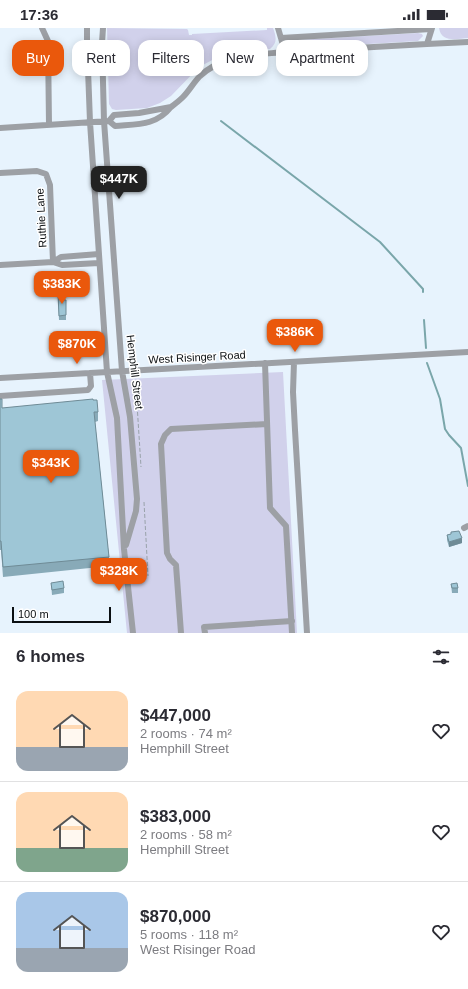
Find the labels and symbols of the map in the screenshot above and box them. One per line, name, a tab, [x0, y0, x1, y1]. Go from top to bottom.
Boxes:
pin: $447K	[91, 166, 147, 200]
street label: Ruthie Lane	[33, 188, 49, 248]
pin: $383K	[34, 271, 90, 305]
pin: $386K	[267, 319, 323, 353]
pin: $870K	[49, 331, 105, 365]
street label: Hemphill Street	[124, 334, 146, 410]
street label: West Risinger Road	[148, 348, 246, 366]
pin: $343K	[23, 450, 79, 484]
pin: $328K	[91, 558, 147, 592]
scale bar	[12, 605, 111, 624]

